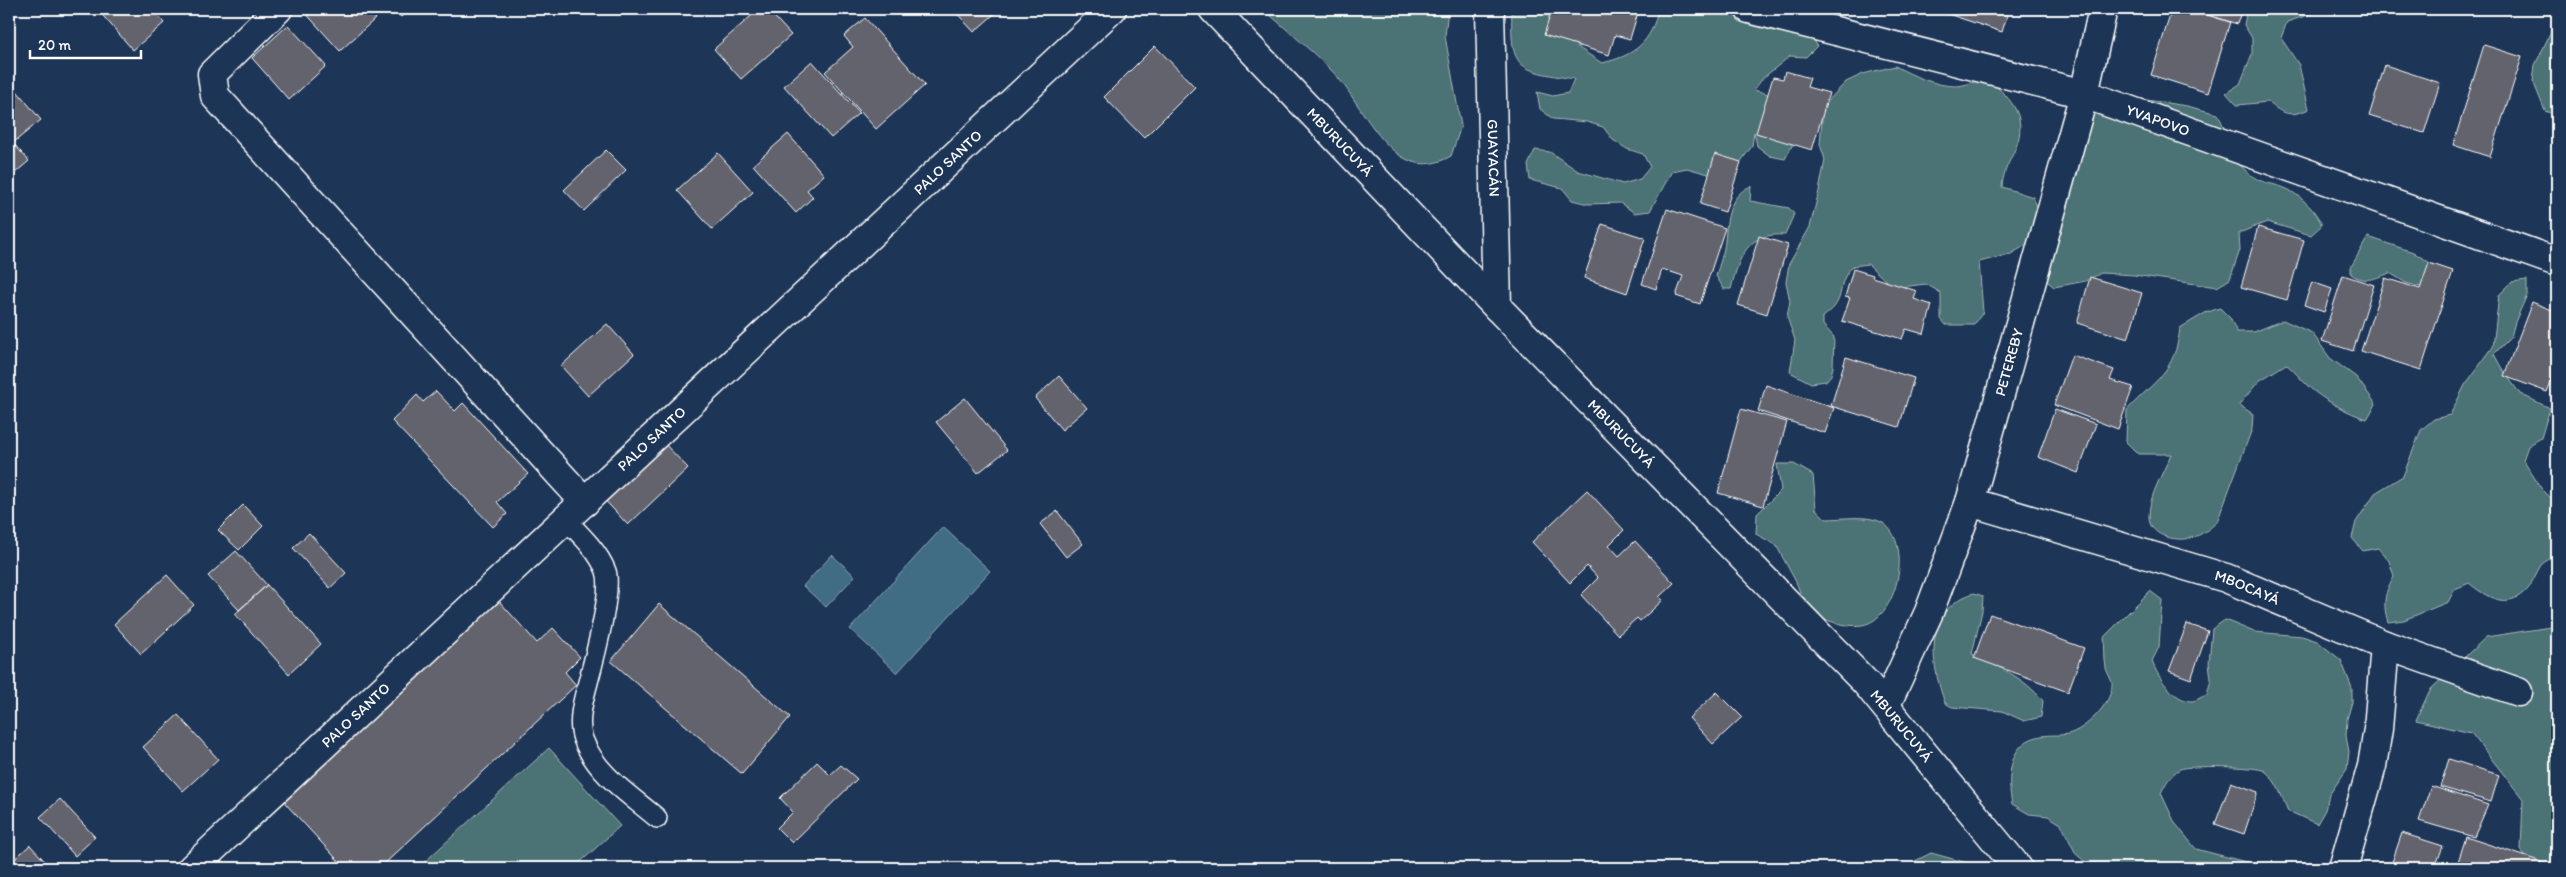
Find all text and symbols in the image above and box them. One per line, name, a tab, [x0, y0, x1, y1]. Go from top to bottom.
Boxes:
scale bar	[30, 28, 141, 60]
text: 20 m	[38, 36, 72, 54]
street label: YVAPOVO	[2124, 101, 2192, 140]
street label: MBURUCUYÁ	[1303, 104, 1377, 181]
street label: GUAYACÁN	[1484, 119, 1503, 197]
street label: PALO SANTO	[910, 126, 986, 199]
street label: PETEREBY	[1991, 326, 2027, 398]
street label: MBURUCUYÁ	[1584, 396, 1659, 472]
street label: PALO SANTO	[614, 402, 690, 475]
street label: MBOCAYÁ	[2213, 566, 2283, 609]
street label: PALO SANTO	[318, 679, 394, 751]
street label: MBURUCUYÁ	[1866, 686, 1936, 766]

